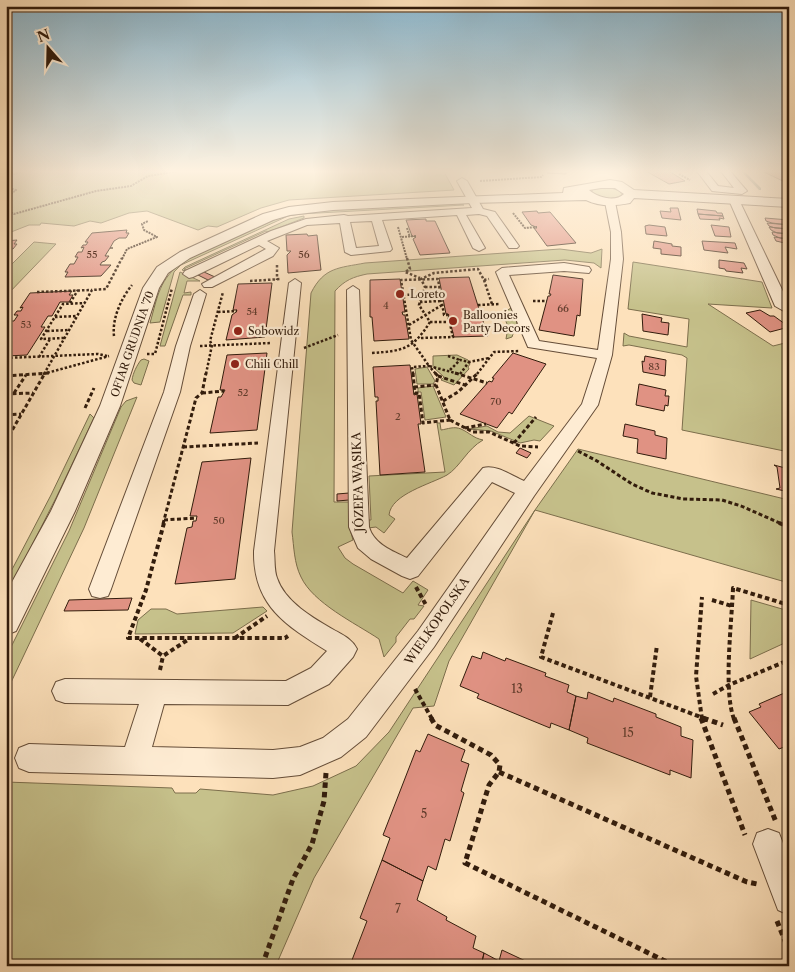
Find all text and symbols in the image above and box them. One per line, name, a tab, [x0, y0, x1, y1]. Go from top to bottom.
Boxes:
north arrow	[22, 22, 72, 72]
text: N	[35, 25, 52, 46]
house number: 55	[87, 248, 97, 261]
house number: 56	[298, 248, 310, 261]
place label: Loreto	[410, 287, 445, 301]
marker: Loreto	[394, 288, 406, 300]
street label: OFIAR GRUDNIA '70	[107, 289, 157, 399]
house number: 4	[383, 299, 389, 312]
house number: 66	[557, 302, 569, 315]
house number: 54	[246, 305, 258, 318]
place label: Balloonies Party Decors	[463, 308, 530, 335]
marker: Balloonies Party Decors	[447, 315, 459, 327]
house number: 53	[21, 318, 31, 331]
place label: Sobowidz	[248, 324, 300, 338]
marker: Sobowidz	[232, 325, 244, 337]
place label: Chili Chill	[245, 357, 299, 371]
marker: Chili Chill	[229, 358, 241, 370]
house number: 83	[648, 360, 660, 373]
house number: 52	[237, 386, 249, 399]
house number: 70	[490, 395, 502, 408]
house number: 2	[395, 410, 401, 423]
street label: JÓZEFA WĄSIKA	[347, 431, 367, 534]
house number: 50	[213, 514, 225, 527]
street label: WIELKOPOLSKA	[400, 573, 473, 668]
house number: 13	[511, 681, 523, 696]
house number: 15	[622, 725, 634, 740]
house number: 5	[421, 806, 427, 821]
house number: 7	[395, 901, 401, 916]

